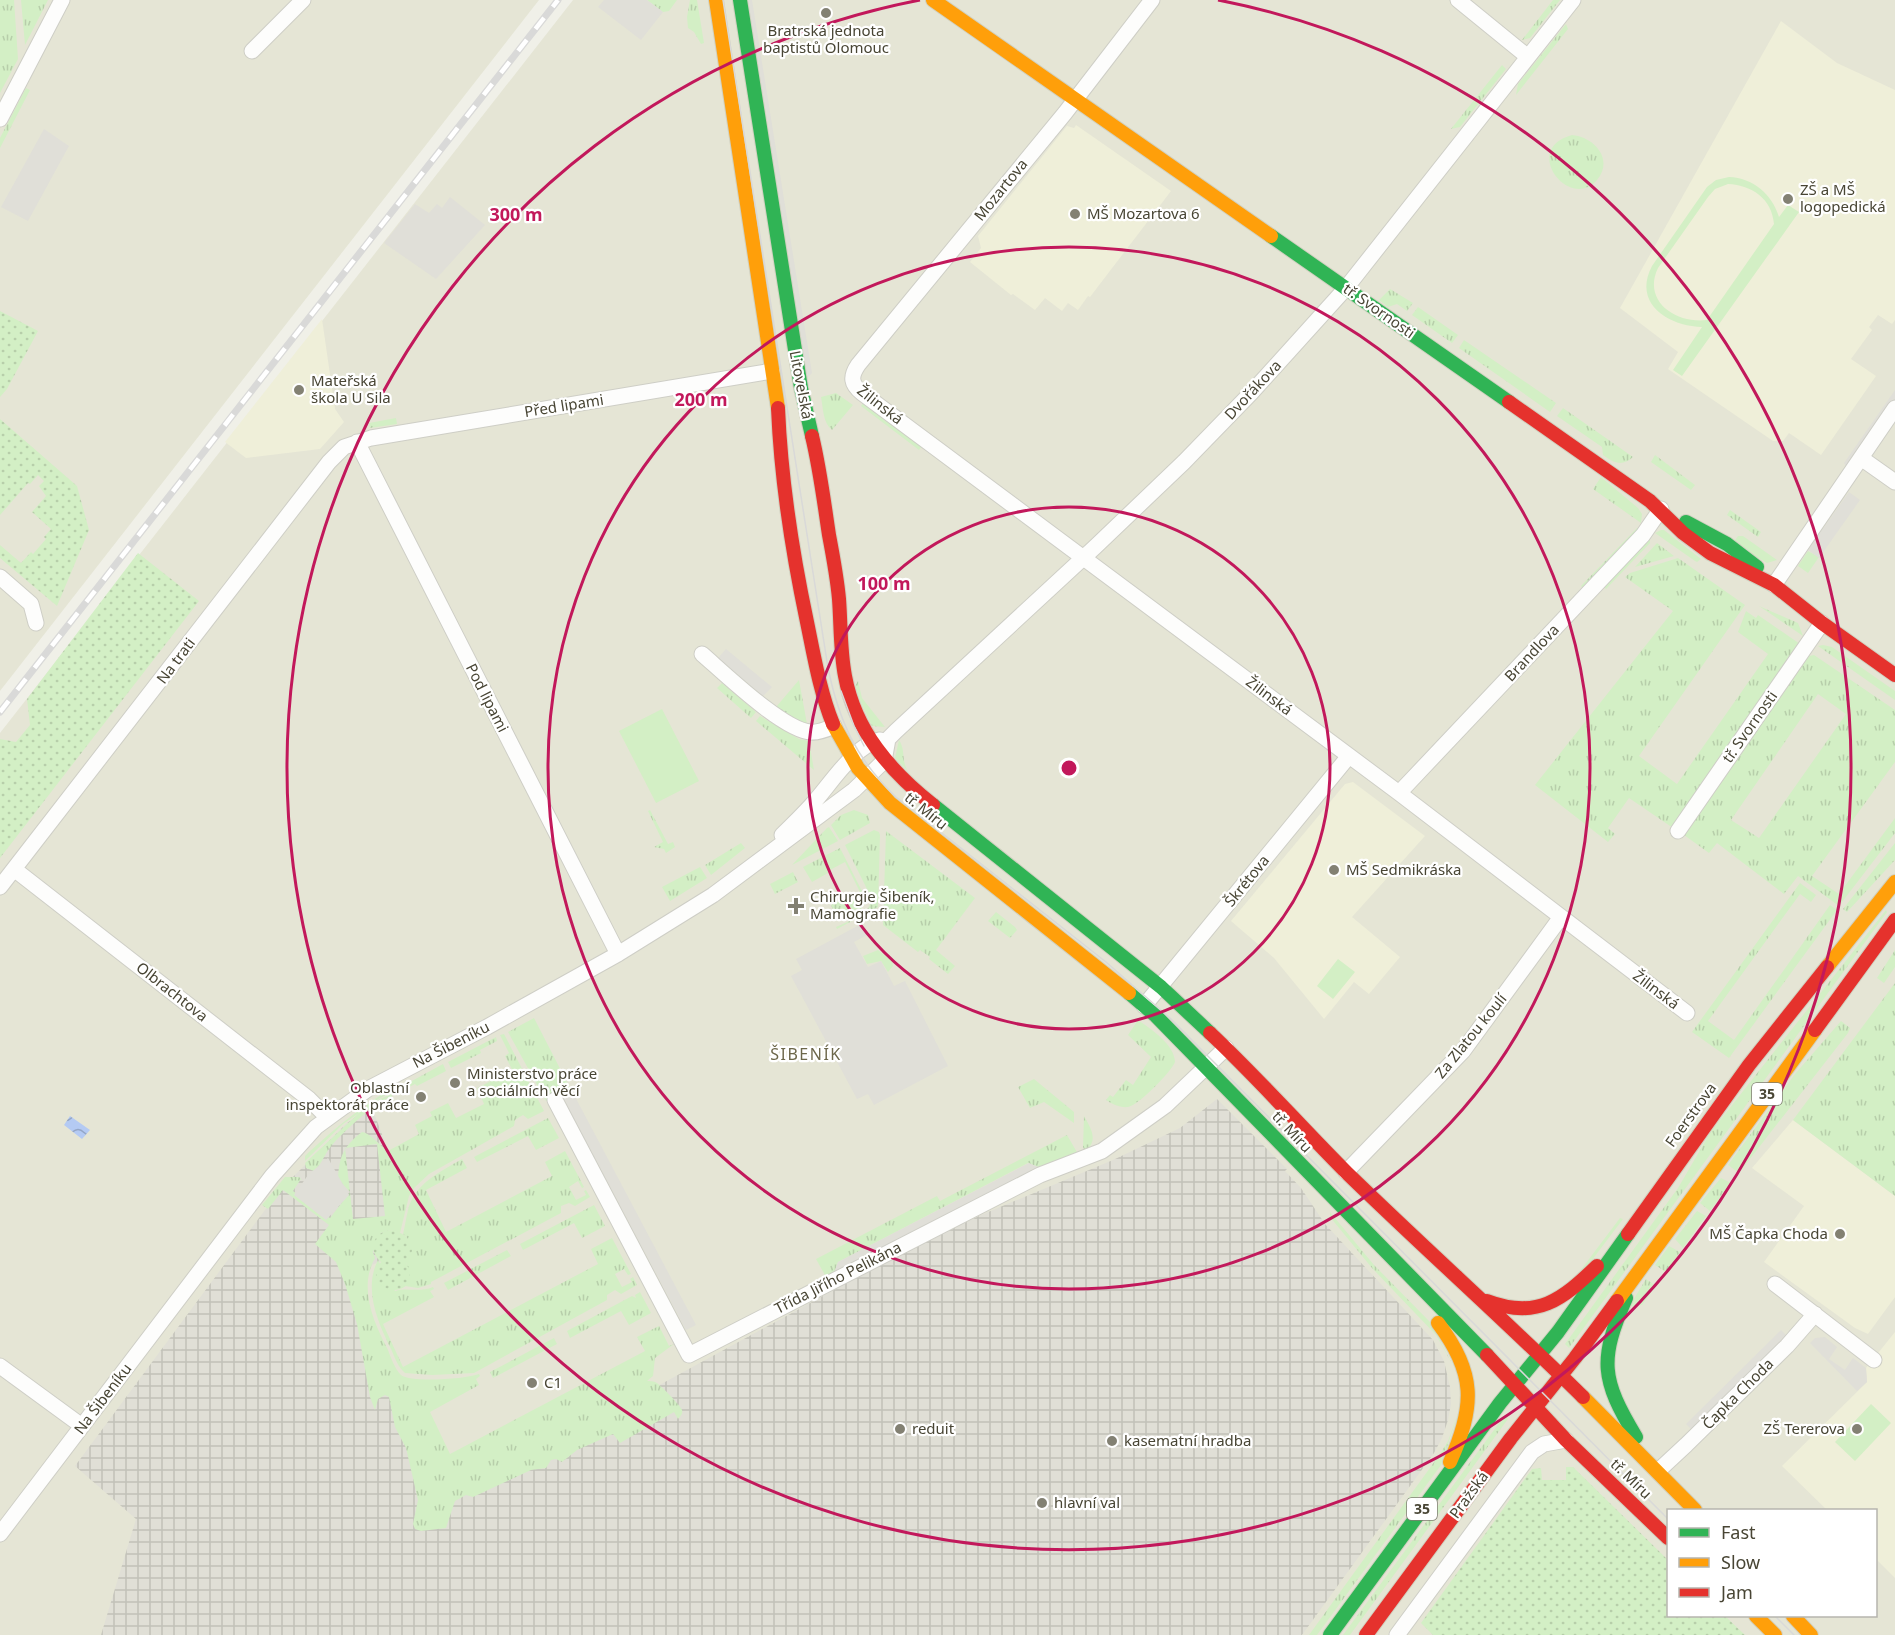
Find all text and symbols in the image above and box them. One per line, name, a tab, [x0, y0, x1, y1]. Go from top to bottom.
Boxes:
marker: Bratrská jednota baptistů Olomouc	[819, 6, 833, 20]
place label: Bratrská jednota baptistů Olomouc	[763, 20, 889, 57]
street label: Mozartova	[969, 154, 1031, 225]
place label: ZŠ a MŠ logopedická	[1800, 179, 1886, 216]
marker: ZŠ a MŠ logopedická	[1781, 192, 1795, 206]
text: 300 m	[489, 202, 543, 226]
place label: MŠ Mozartova 6	[1087, 203, 1200, 223]
marker: MŠ Mozartova 6	[1068, 207, 1082, 221]
street label: tř. Svornosti	[1340, 278, 1419, 342]
street label: Litovelská	[786, 349, 818, 421]
street label: Dvořákova	[1219, 355, 1285, 423]
place label: Mateřská škola U Sila	[311, 370, 391, 407]
street label: Žilinská	[854, 380, 908, 428]
marker: Mateřská škola U Sila	[292, 383, 306, 397]
text: 200 m	[674, 387, 728, 411]
street label: Před lipami	[523, 389, 605, 421]
text: 100 m	[857, 571, 911, 595]
street label: Brandlova	[1500, 619, 1563, 685]
street label: Na trati	[151, 633, 199, 687]
street label: Pod lipami	[462, 660, 514, 735]
street label: Žilinská	[1242, 671, 1297, 719]
street label: tř. Svornosti	[1717, 687, 1781, 766]
centre of rings	[1059, 758, 1079, 778]
street label: tř. Míru	[901, 787, 952, 834]
street label: Škrétova	[1219, 850, 1273, 910]
place label: MŠ Sedmikráska	[1346, 859, 1462, 879]
marker: MŠ Sedmikráska	[1327, 863, 1341, 877]
place label: Chirurgie Šibeník, Mamografie	[810, 886, 935, 923]
marker: Chirurgie Šibeník, Mamografie	[787, 897, 805, 915]
street label: Olbrachtova	[133, 957, 213, 1026]
street label: Žilinská	[1629, 965, 1684, 1013]
street label: Za Zlatou koulí	[1430, 988, 1511, 1082]
street label: Na Šibeníku	[409, 1016, 492, 1072]
district label: ŠIBENÍK	[770, 1043, 842, 1065]
place label: Ministerstvo práce a sociálních věcí	[467, 1063, 597, 1100]
marker: Ministerstvo práce a sociálních věcí	[448, 1076, 462, 1090]
place label: Oblastní inspektorát práce	[286, 1077, 410, 1114]
street label: Foerstrova	[1660, 1078, 1720, 1151]
road number: 35	[1752, 1083, 1782, 1105]
marker: Oblastní inspektorát práce	[414, 1090, 428, 1104]
street label: tř. Míru	[1268, 1106, 1317, 1156]
place label: MŠ Čapka Choda	[1709, 1223, 1828, 1243]
marker: MŠ Čapka Choda	[1833, 1227, 1847, 1241]
street label: Třída Jiřího Pelikána	[771, 1237, 904, 1318]
street label: Čapka Choda	[1697, 1353, 1777, 1433]
street label: Na Šibeníku	[69, 1359, 135, 1438]
place label: C1	[544, 1372, 562, 1392]
marker: C1	[525, 1376, 539, 1390]
place label: reduit	[912, 1418, 955, 1438]
place label: ZŠ Tererova	[1763, 1418, 1845, 1438]
marker: reduit	[893, 1422, 907, 1436]
marker: ZŠ Tererova	[1850, 1422, 1864, 1436]
place label: kasematní hradba	[1124, 1430, 1251, 1450]
marker: kasematní hradba	[1105, 1434, 1119, 1448]
street label: tř. Míru	[1607, 1454, 1657, 1503]
street label: Pražská	[1444, 1467, 1492, 1522]
place label: hlavní val	[1054, 1492, 1120, 1512]
marker: hlavní val	[1035, 1496, 1049, 1510]
road number: 35	[1407, 1498, 1437, 1520]
legend	[1667, 1509, 1877, 1617]
text: Fast	[1721, 1520, 1756, 1544]
text: Slow	[1721, 1550, 1760, 1574]
text: Jam	[1719, 1580, 1753, 1604]

